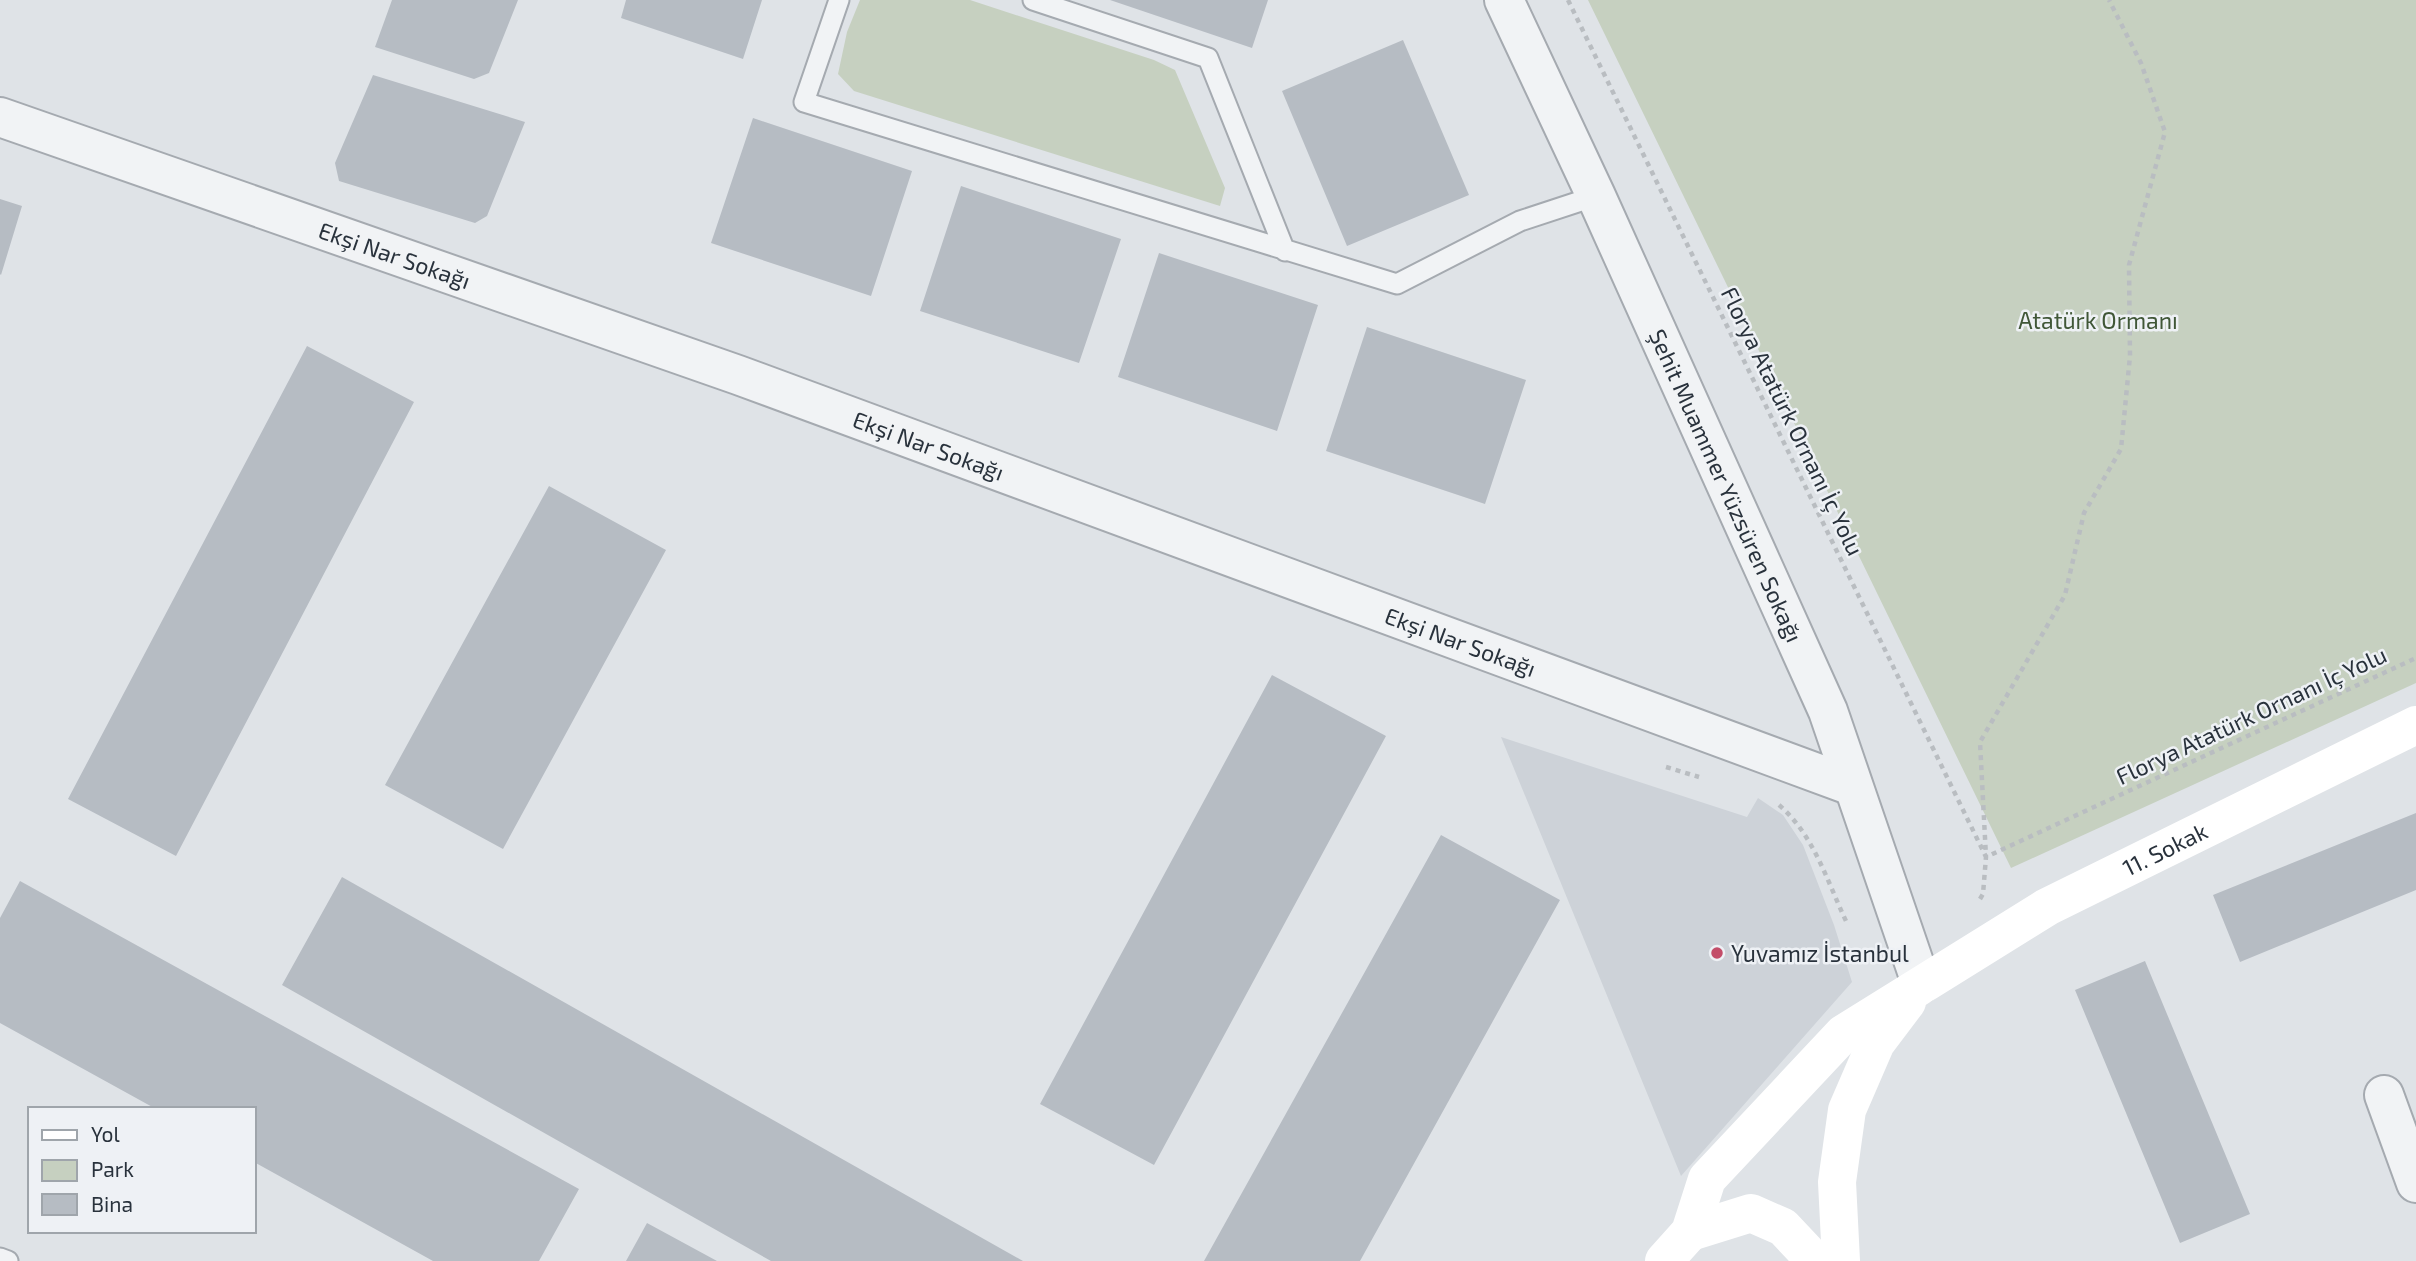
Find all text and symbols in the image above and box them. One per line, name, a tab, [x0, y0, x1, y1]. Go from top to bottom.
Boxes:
street label: Ekşi Nar Sokağı	[315, 216, 474, 294]
street label: Florya Atatürk Ornanı İç Yolu	[1715, 282, 1870, 560]
park label: Atatürk Ormanı	[2018, 306, 2178, 334]
street label: Şehit Muammer Yüzsüren Sokağı	[1643, 325, 1809, 646]
street label: Ekşi Nar Sokağı	[849, 405, 1008, 486]
street label: Ekşi Nar Sokağı	[1381, 601, 1540, 682]
street label: Florya Atatürk Ornanı İç Yolu	[2111, 640, 2391, 791]
street label: 11. Sokak	[2118, 816, 2212, 882]
place label: Yuvamız İstanbul	[1731, 939, 1909, 967]
marker: Yuvamız İstanbul	[1709, 945, 1725, 961]
legend	[28, 1107, 256, 1233]
text: Yol	[91, 1121, 120, 1146]
text: Park	[91, 1156, 134, 1181]
text: Bina	[91, 1191, 133, 1216]

